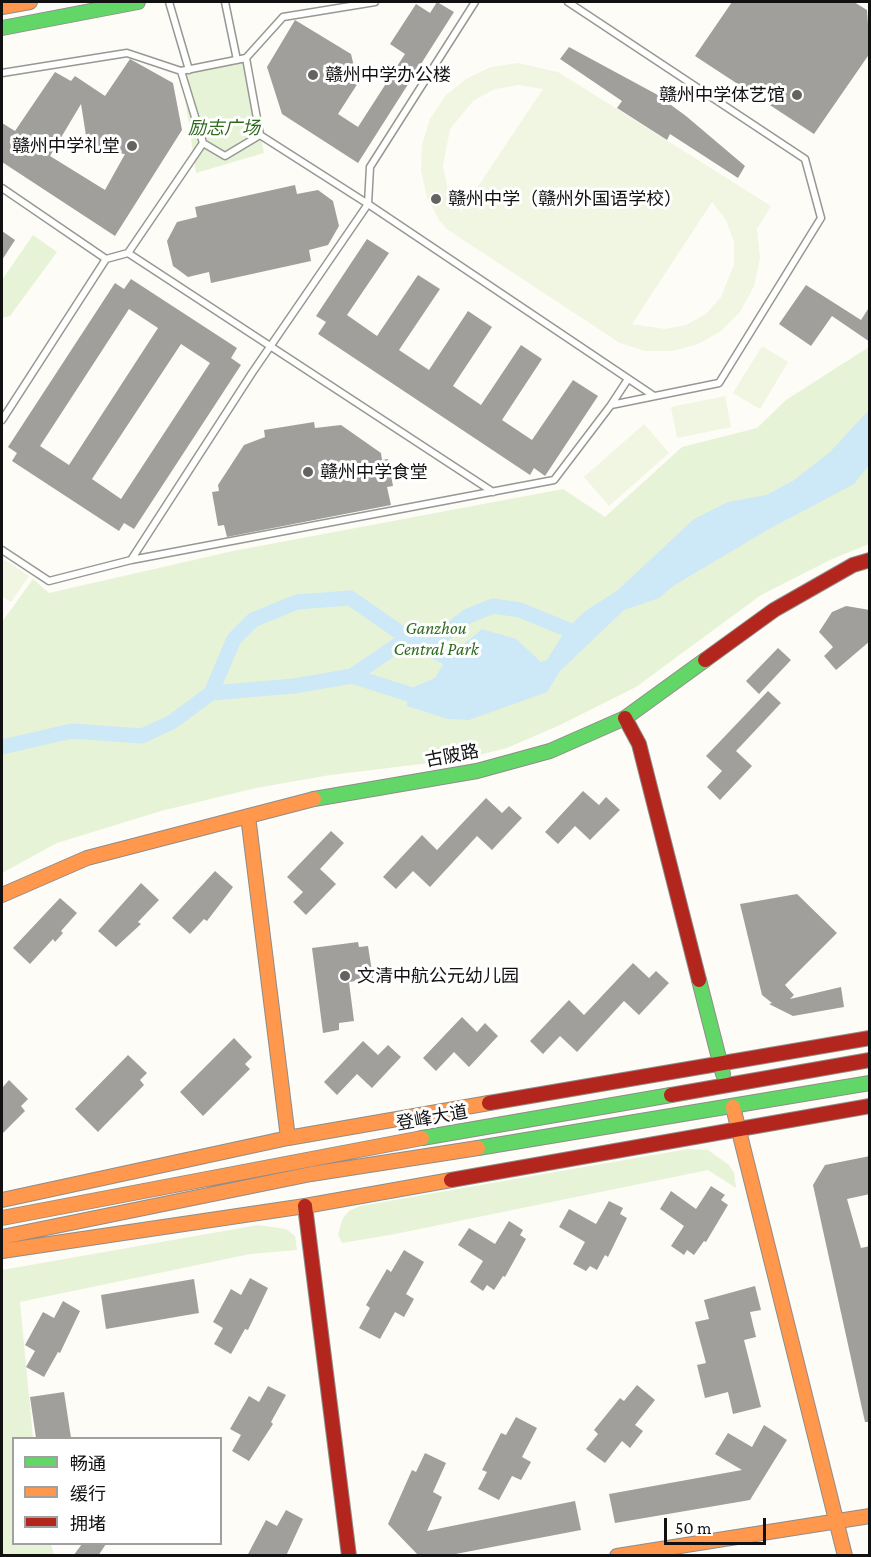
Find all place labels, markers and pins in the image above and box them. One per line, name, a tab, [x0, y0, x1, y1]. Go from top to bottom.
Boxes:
place label: 赣州中学办公楼	[325, 64, 451, 86]
marker: 赣州中学办公楼	[306, 68, 320, 82]
place label: 赣州中学体艺馆	[659, 84, 785, 106]
marker: 赣州中学体艺馆	[790, 88, 804, 102]
place label: 赣州中学礼堂	[12, 135, 120, 157]
marker: 赣州中学礼堂	[125, 139, 139, 153]
place label: 赣州中学（赣州外国语学校）	[448, 188, 682, 210]
marker: 赣州中学（赣州外国语学校）	[429, 192, 443, 206]
place label: 赣州中学食堂	[320, 461, 428, 483]
marker: 赣州中学食堂	[301, 465, 315, 479]
place label: 文清中航公元幼儿园	[357, 965, 519, 987]
marker: 文清中航公元幼儿园	[338, 969, 352, 983]

